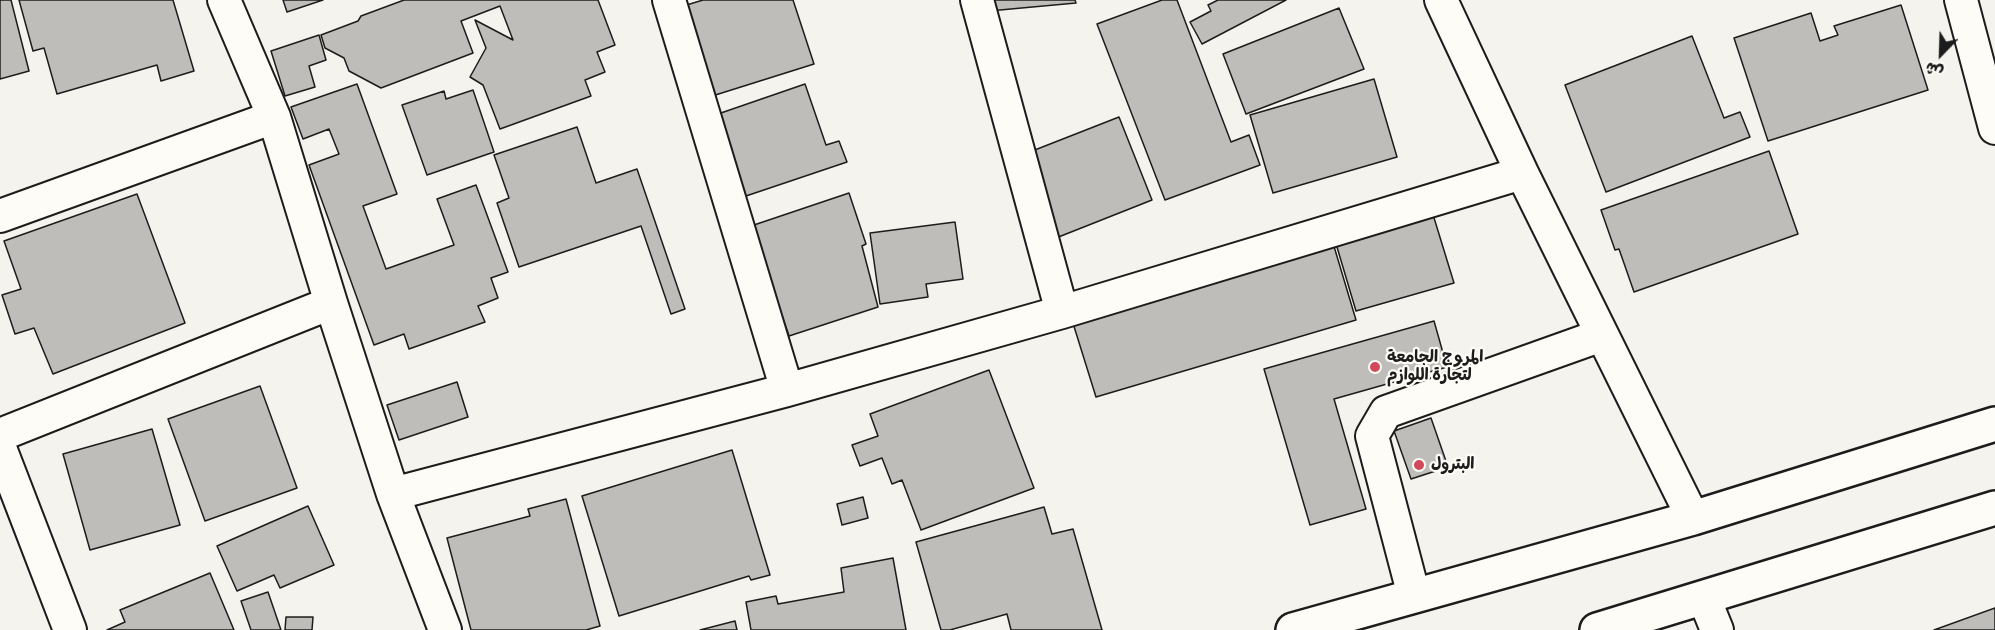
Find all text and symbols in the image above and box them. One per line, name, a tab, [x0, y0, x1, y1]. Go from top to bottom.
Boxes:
north arrow	[1911, 24, 1971, 84]
text: ش	[1922, 57, 1946, 84]
place label: المروج الجامعة لتجارة اللوازم	[1387, 348, 1483, 386]
marker: المروج الجامعة لتجارة اللوازم	[1368, 360, 1382, 374]
place label: البترول	[1431, 455, 1474, 475]
marker: البترول	[1412, 458, 1426, 472]

